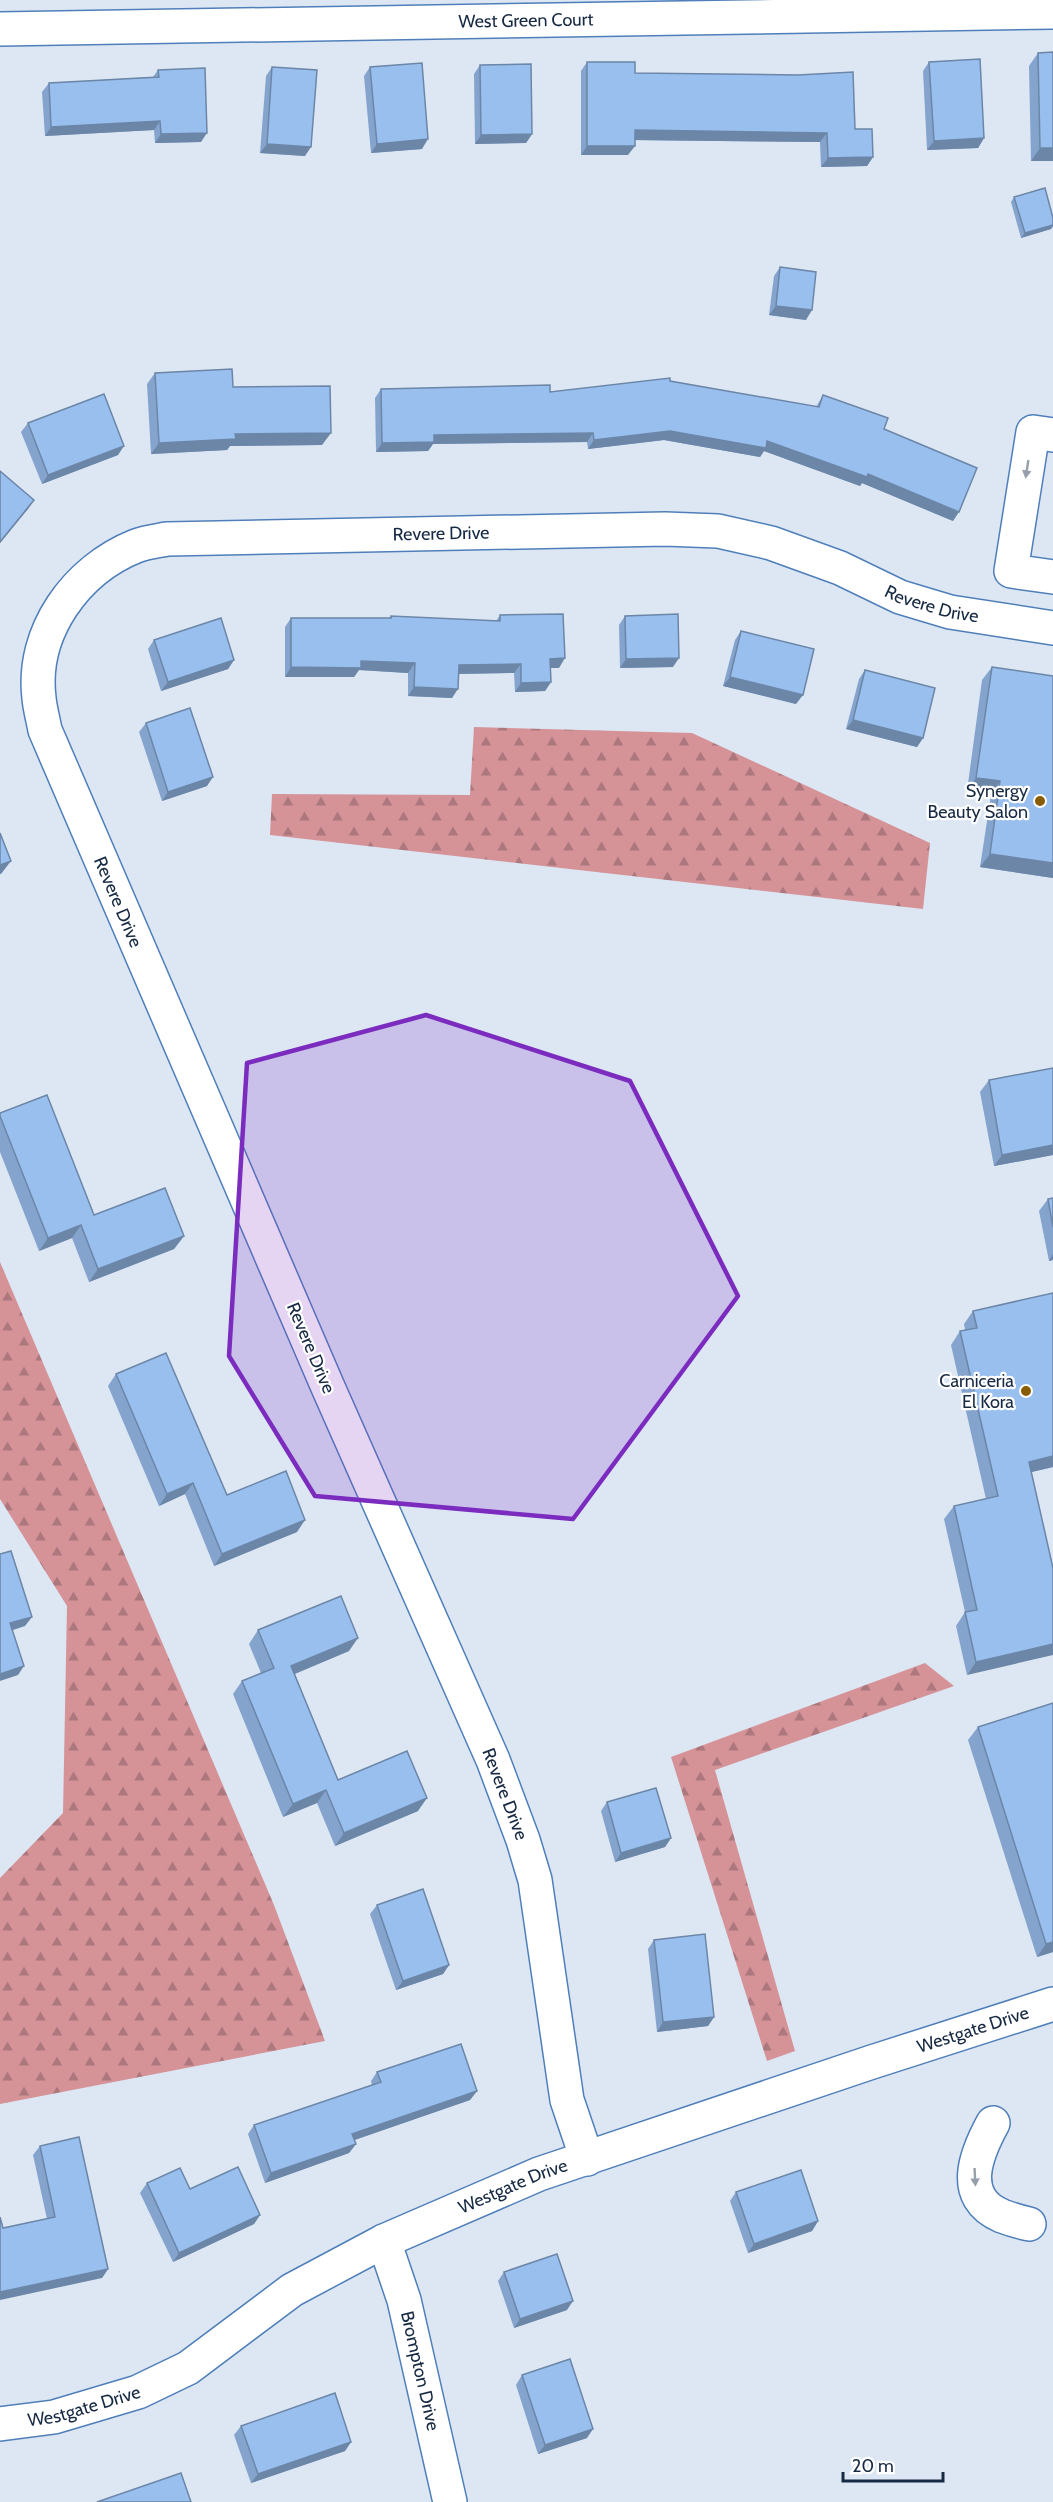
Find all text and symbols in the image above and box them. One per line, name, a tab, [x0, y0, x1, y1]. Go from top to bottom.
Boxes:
street label: West Green Court	[458, 8, 594, 33]
one-way arrow	[1022, 460, 1031, 479]
street label: Revere Drive	[393, 522, 490, 545]
street label: Revere Drive	[881, 580, 980, 627]
place label: Synergy Beauty Salon	[927, 780, 1028, 823]
marker: Synergy Beauty Salon	[1033, 794, 1047, 808]
street label: Revere Drive	[89, 853, 147, 951]
street label: Revere Drive	[282, 1299, 340, 1397]
place label: Carniceria El Kora	[939, 1370, 1014, 1413]
marker: Carniceria El Kora	[1019, 1384, 1033, 1398]
street label: Revere Drive	[477, 1745, 533, 1843]
street label: Westgate Drive	[914, 2001, 1032, 2058]
street label: Westgate Drive	[455, 2154, 570, 2219]
one-way arrow	[971, 2168, 980, 2187]
street label: Brompton Drive	[396, 2309, 444, 2433]
street label: Westgate Drive	[26, 2381, 143, 2431]
scale bar	[843, 2445, 944, 2483]
text: 20 m	[852, 2455, 894, 2477]

